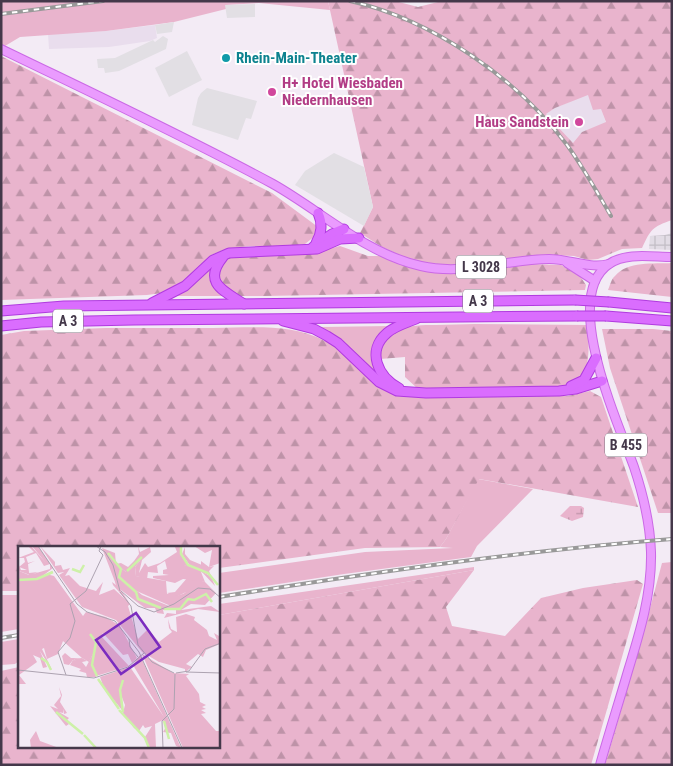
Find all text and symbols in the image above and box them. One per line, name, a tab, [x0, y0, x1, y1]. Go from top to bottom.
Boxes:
place label: Rhein-Main-Theater	[236, 49, 357, 67]
marker: Rhein-Main-Theater	[220, 52, 232, 64]
place label: H+ Hotel Wiesbaden Niedernhausen	[282, 74, 403, 109]
marker: H+ Hotel Wiesbaden Niedernhausen	[266, 86, 278, 98]
place label: Haus Sandstein	[475, 113, 569, 131]
marker: Haus Sandstein	[573, 116, 585, 128]
road number: L 3028	[456, 256, 506, 278]
road number: A 3	[463, 290, 493, 312]
road number: A 3	[53, 310, 83, 332]
road number: B 455	[605, 434, 647, 456]
inset map	[18, 546, 220, 748]

